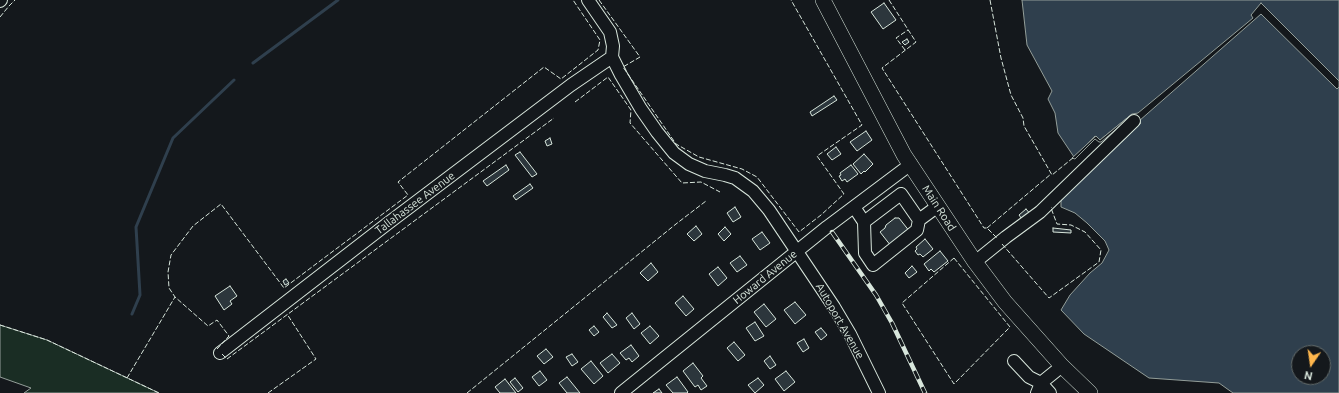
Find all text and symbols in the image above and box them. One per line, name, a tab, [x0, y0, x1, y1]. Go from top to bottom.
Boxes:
street label: Tallahassee Avenue	[373, 169, 457, 237]
street label: Main Road	[919, 183, 959, 233]
street label: Howard Avenue	[730, 247, 800, 307]
street label: Autoport Avenue	[813, 281, 867, 361]
north arrow	[1291, 345, 1331, 385]
text: N	[1303, 369, 1314, 382]

